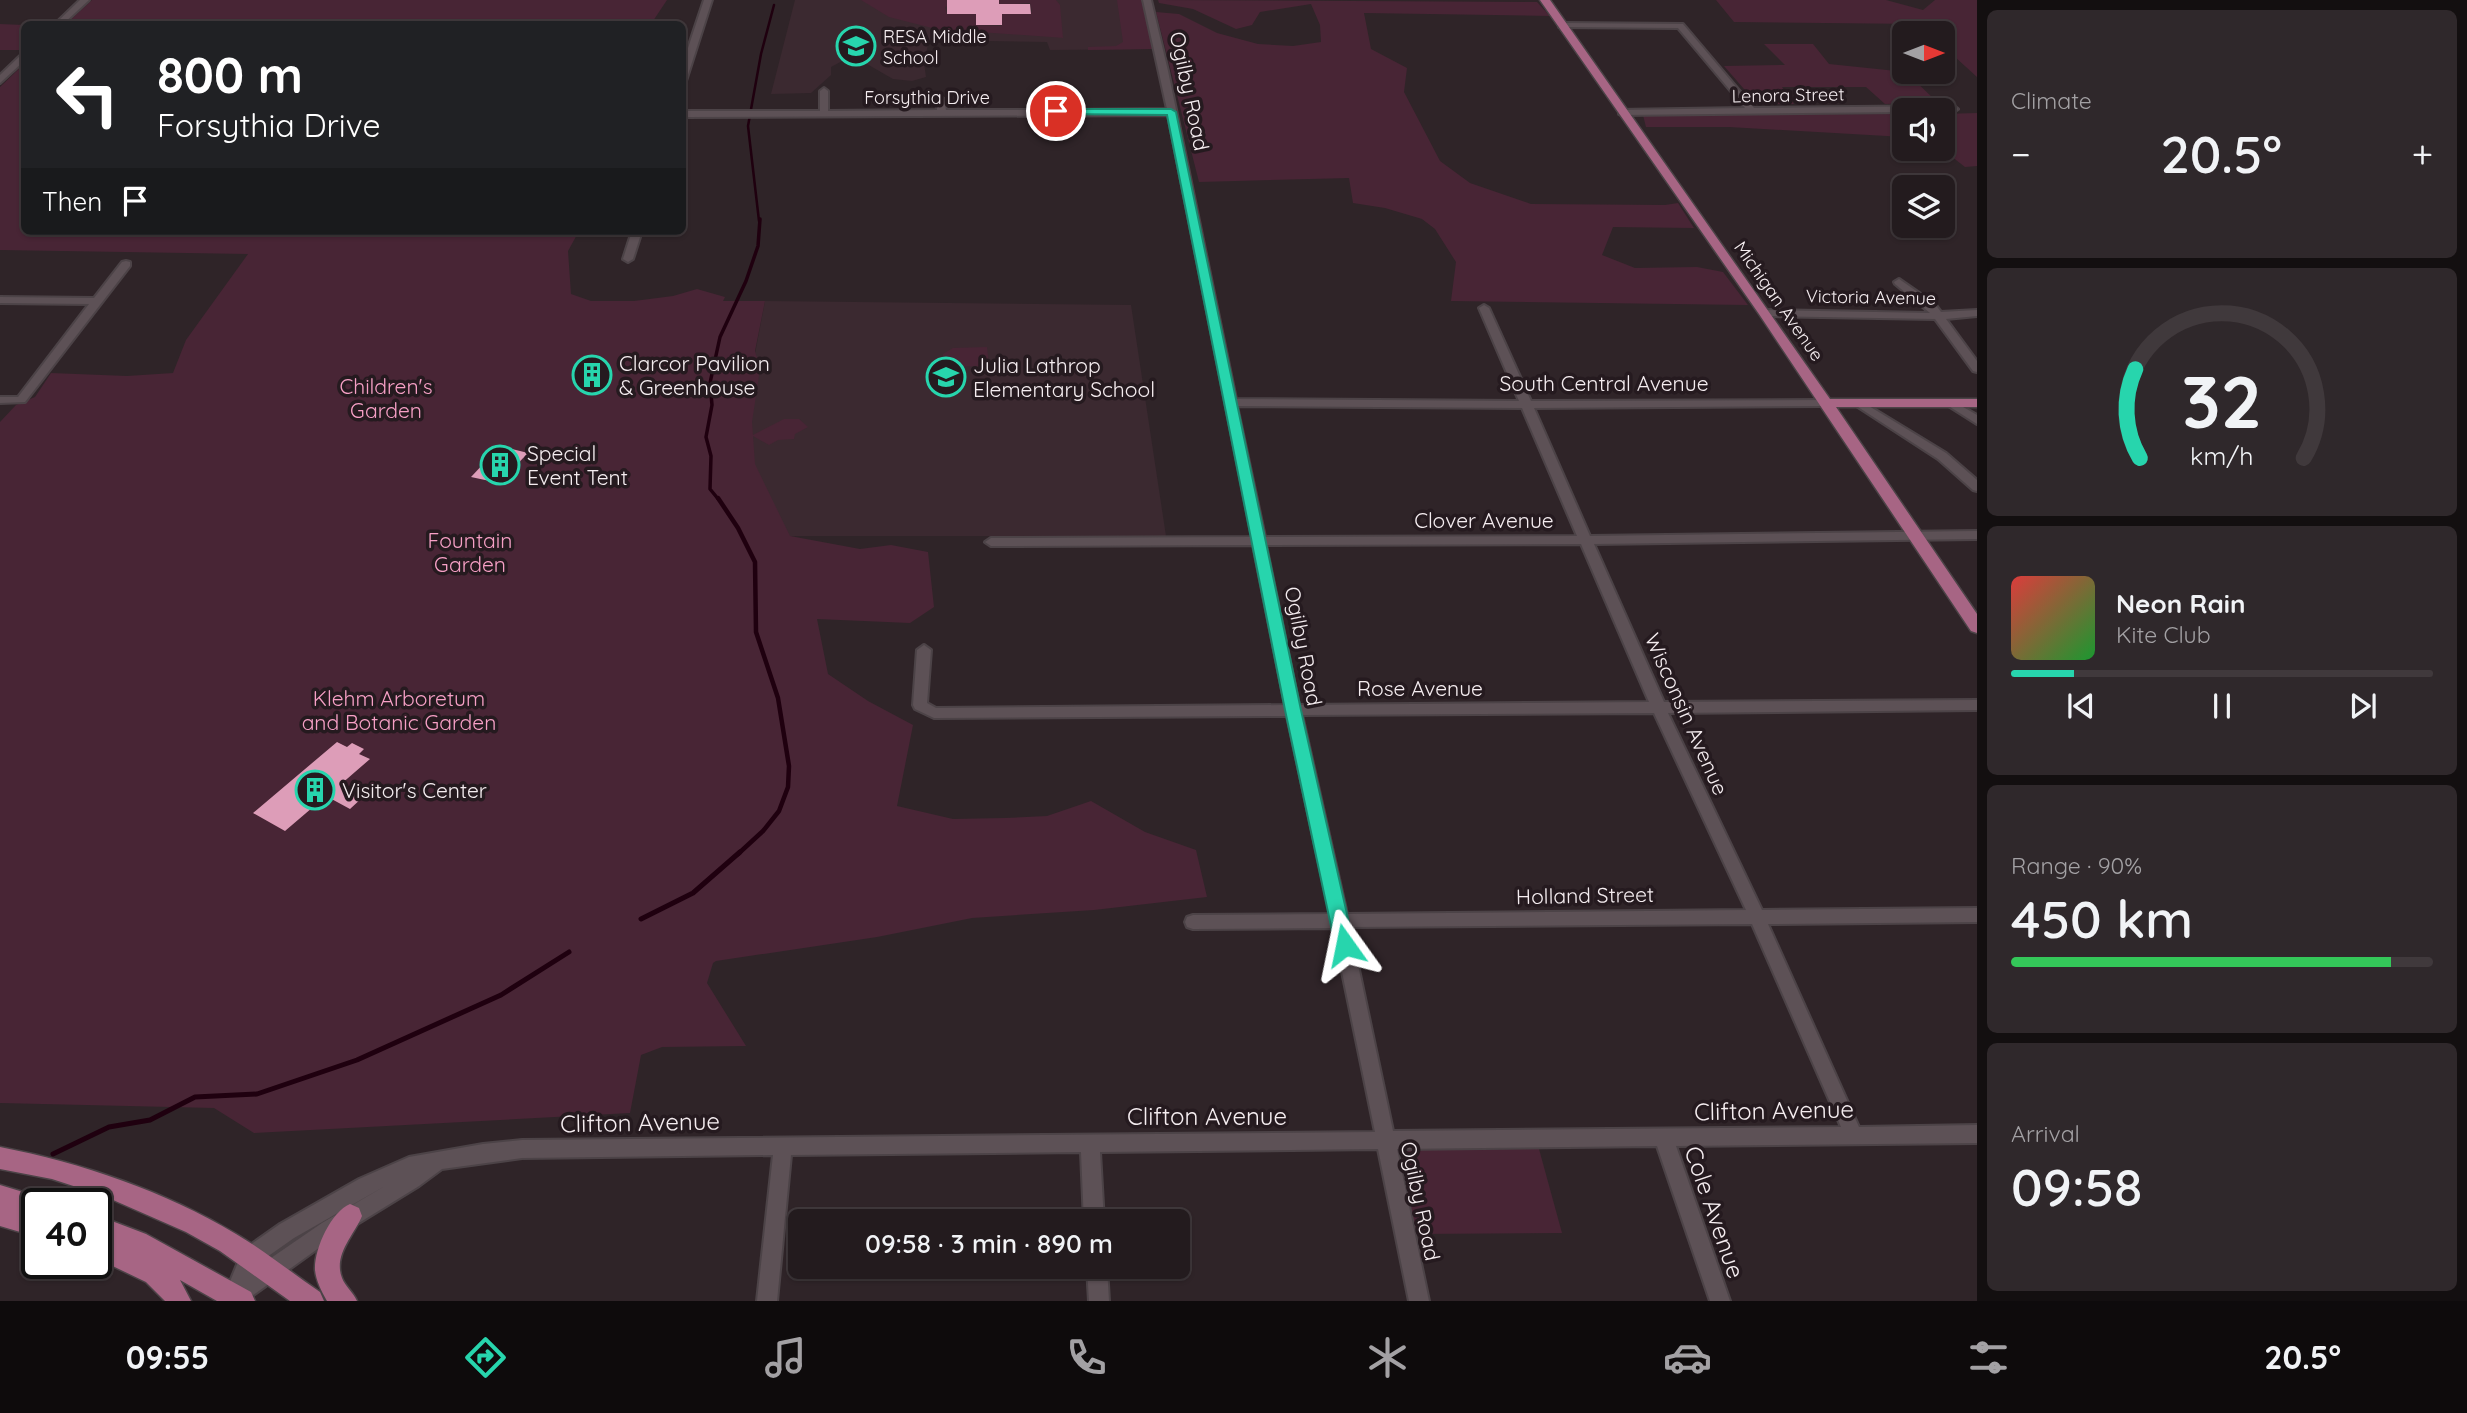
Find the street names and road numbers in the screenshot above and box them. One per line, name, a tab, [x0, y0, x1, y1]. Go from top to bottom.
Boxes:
street label: Ogilby Road	[1165, 29, 1215, 153]
street label: Lenora Street	[1731, 83, 1845, 107]
street label: Forsythia Drive	[864, 86, 990, 109]
street label: Michigan Avenue	[1729, 237, 1829, 365]
street label: Victoria Avenue	[1806, 284, 1936, 310]
street label: South Central Avenue	[1500, 370, 1709, 396]
street label: Clover Avenue	[1414, 507, 1554, 533]
street label: Ogilby Road	[1280, 584, 1328, 708]
street label: Wisconsin Avenue	[1640, 629, 1734, 799]
street label: Rose Avenue	[1357, 675, 1483, 701]
street label: Holland Street	[1516, 881, 1654, 909]
street label: Clifton Avenue	[1694, 1094, 1854, 1126]
street label: Clifton Avenue	[1127, 1101, 1287, 1131]
street label: Clifton Avenue	[560, 1106, 720, 1138]
street label: Ogilby Road	[1396, 1139, 1446, 1263]
street label: Cole Avenue	[1678, 1142, 1752, 1282]

